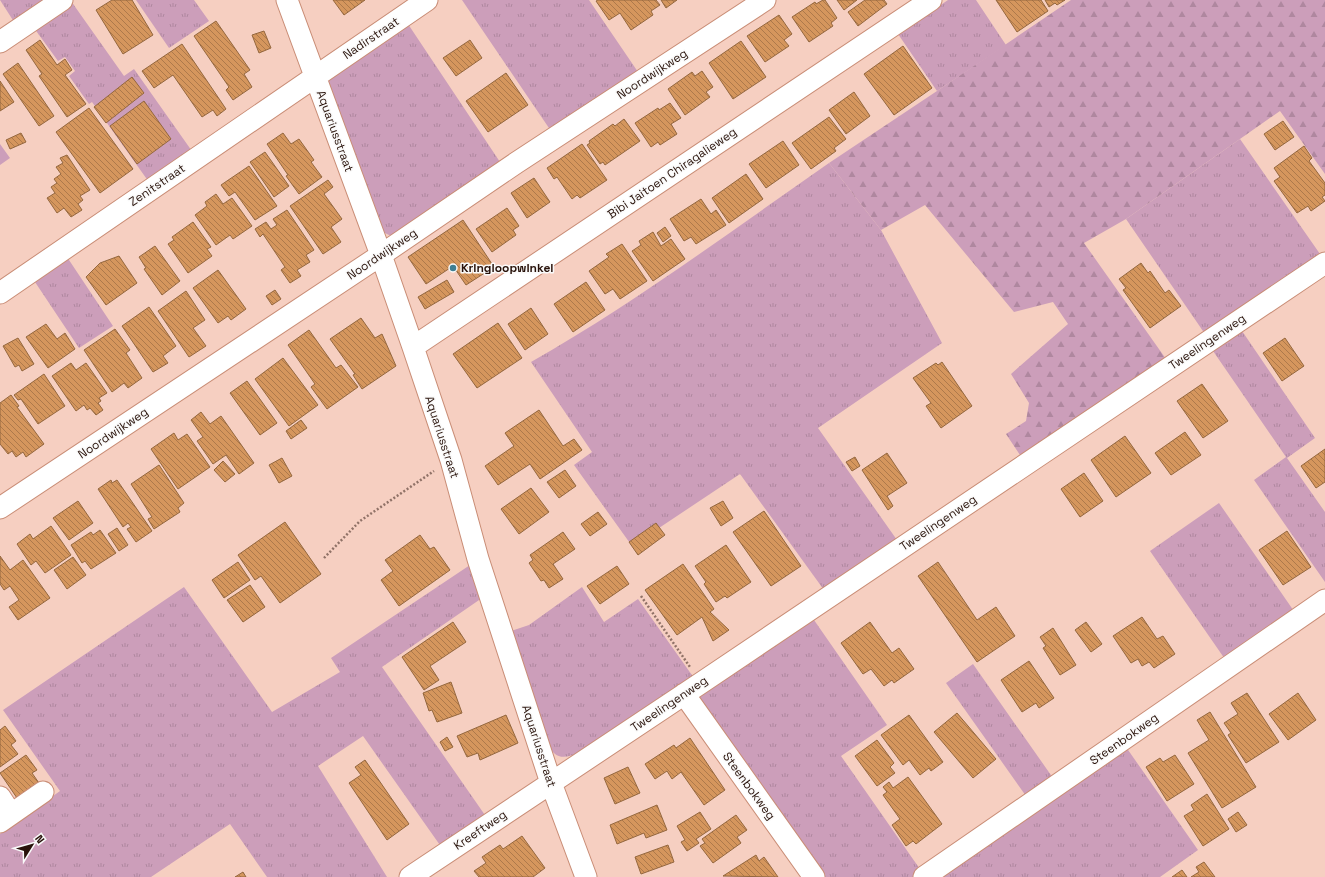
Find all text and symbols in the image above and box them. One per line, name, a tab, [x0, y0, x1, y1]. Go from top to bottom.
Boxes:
street label: Nadirstraat	[340, 13, 402, 63]
street label: Noordwijkweg	[614, 45, 690, 103]
street label: Aquariusstraat	[313, 88, 357, 174]
street label: Bibi Jaitoen Chiragalieweg	[604, 124, 740, 222]
street label: Zenitstraat	[126, 160, 188, 210]
street label: Noordwijkweg	[344, 225, 420, 283]
place label: Kringloopwinkel	[461, 260, 554, 276]
marker: Kringloopwinkel	[448, 263, 458, 273]
street label: Tweelingenweg	[1165, 310, 1249, 374]
street label: Aquariusstraat	[421, 394, 463, 480]
street label: Noordwijkweg	[75, 404, 151, 462]
street label: Tweelingenweg	[896, 491, 980, 555]
street label: Tweelingenweg	[627, 672, 711, 736]
street label: Aquariusstraat	[518, 703, 560, 789]
street label: Steenbokweg	[1087, 709, 1161, 769]
street label: Steenbokweg	[719, 749, 779, 823]
street label: Kreeftweg	[450, 806, 510, 854]
north arrow	[12, 825, 52, 865]
text: N	[32, 832, 48, 846]

